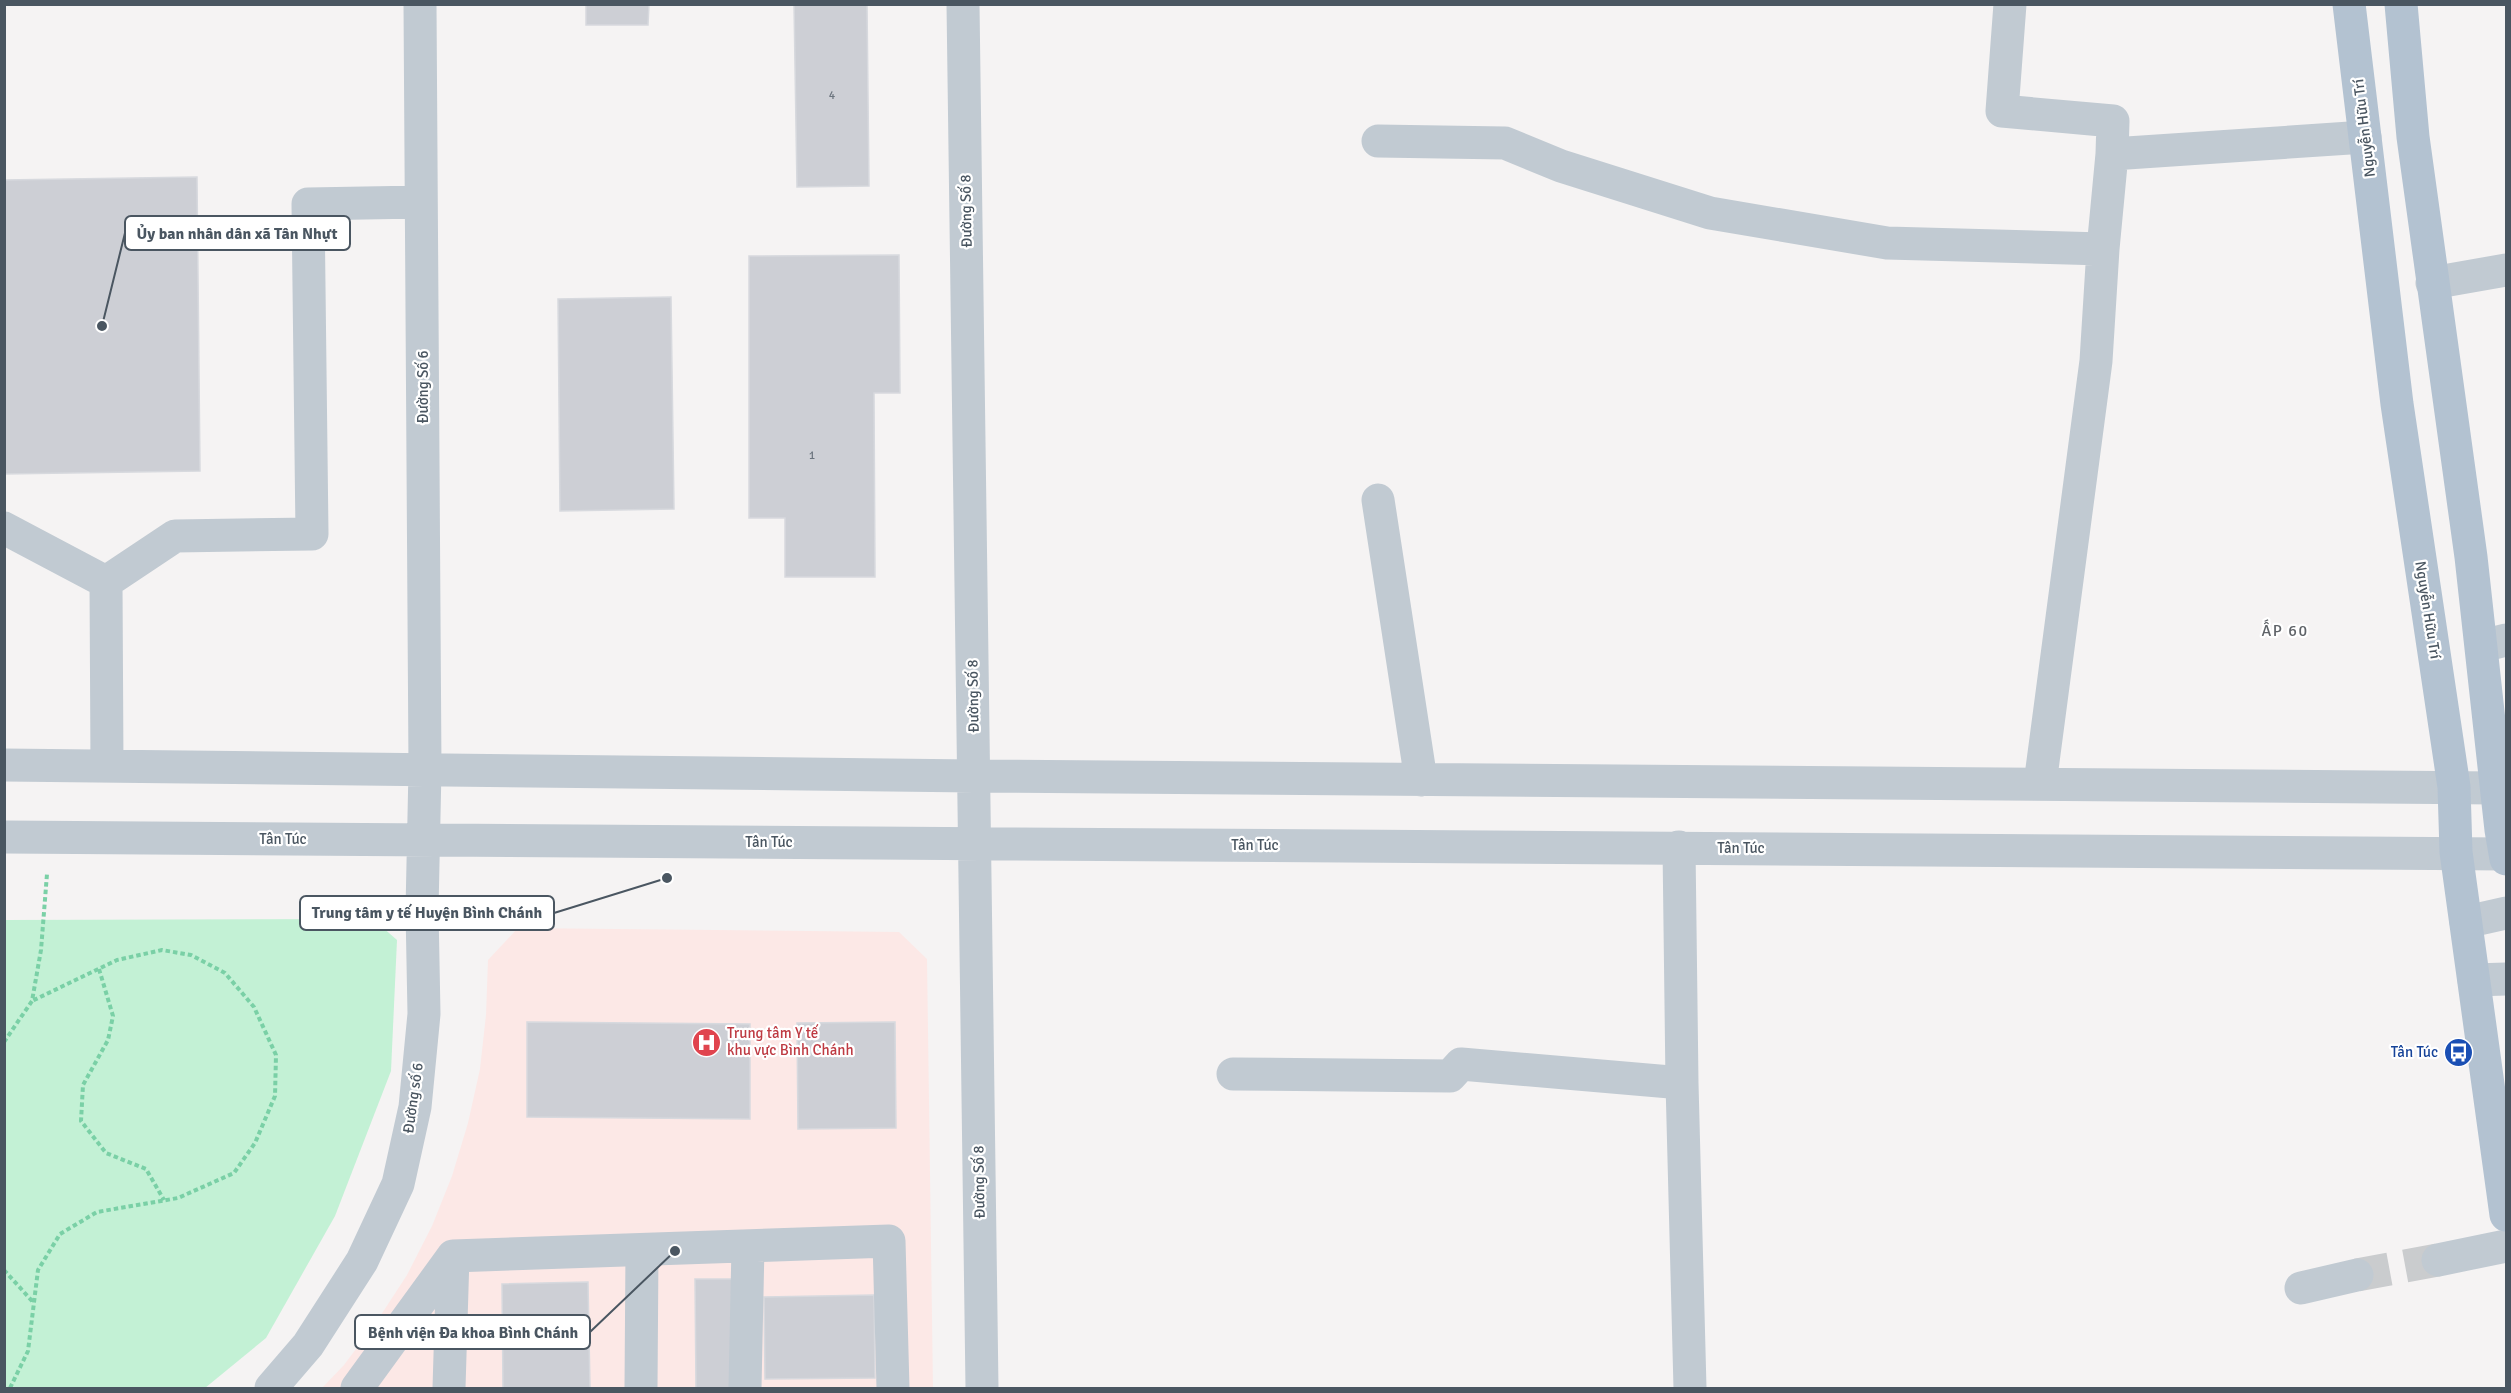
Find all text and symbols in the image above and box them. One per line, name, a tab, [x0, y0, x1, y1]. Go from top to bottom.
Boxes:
street label: Nguyễn Hữu Trí	[2348, 78, 2379, 178]
house number: 4	[829, 88, 836, 103]
street label: Đường Số 8	[956, 174, 976, 248]
callout: Ủy ban nhân dân xã Tân Nhựt	[125, 216, 350, 250]
text: Ủy ban nhân dân xã Tân Nhựt	[136, 223, 338, 244]
street label: Đường Số 6	[414, 351, 432, 423]
house number: 1	[809, 448, 815, 463]
street label: Nguyễn Hữu Trí	[2411, 560, 2446, 660]
district label: ẤP 60	[2261, 619, 2309, 641]
street label: Đường Số 8	[963, 659, 983, 733]
street label: Tân Túc	[259, 830, 307, 848]
street label: Tân Túc	[745, 833, 793, 851]
street label: Tân Túc	[1231, 836, 1279, 854]
street label: Tân Túc	[1717, 839, 1765, 857]
callout: Trung tâm y tế Huyện Bình Chánh	[300, 896, 554, 930]
text: Trung tâm y tế Huyện Bình Chánh	[312, 903, 542, 923]
place label: Trung tâm Y tế khu vực Bình Chánh	[727, 1024, 854, 1059]
hospital icon: Trung tâm Y tế khu vực Bình Chánh	[690, 1026, 722, 1058]
bus stop icon: Tân Túc	[2443, 1036, 2475, 1068]
place label: Tân Túc	[2391, 1043, 2438, 1061]
street label: Đường số 6	[399, 1061, 427, 1135]
street label: Đường Số 8	[969, 1145, 989, 1219]
callout: Bệnh viện Đa khoa Bình Chánh	[355, 1315, 590, 1349]
text: Bệnh viện Đa khoa Bình Chánh	[368, 1323, 578, 1343]

